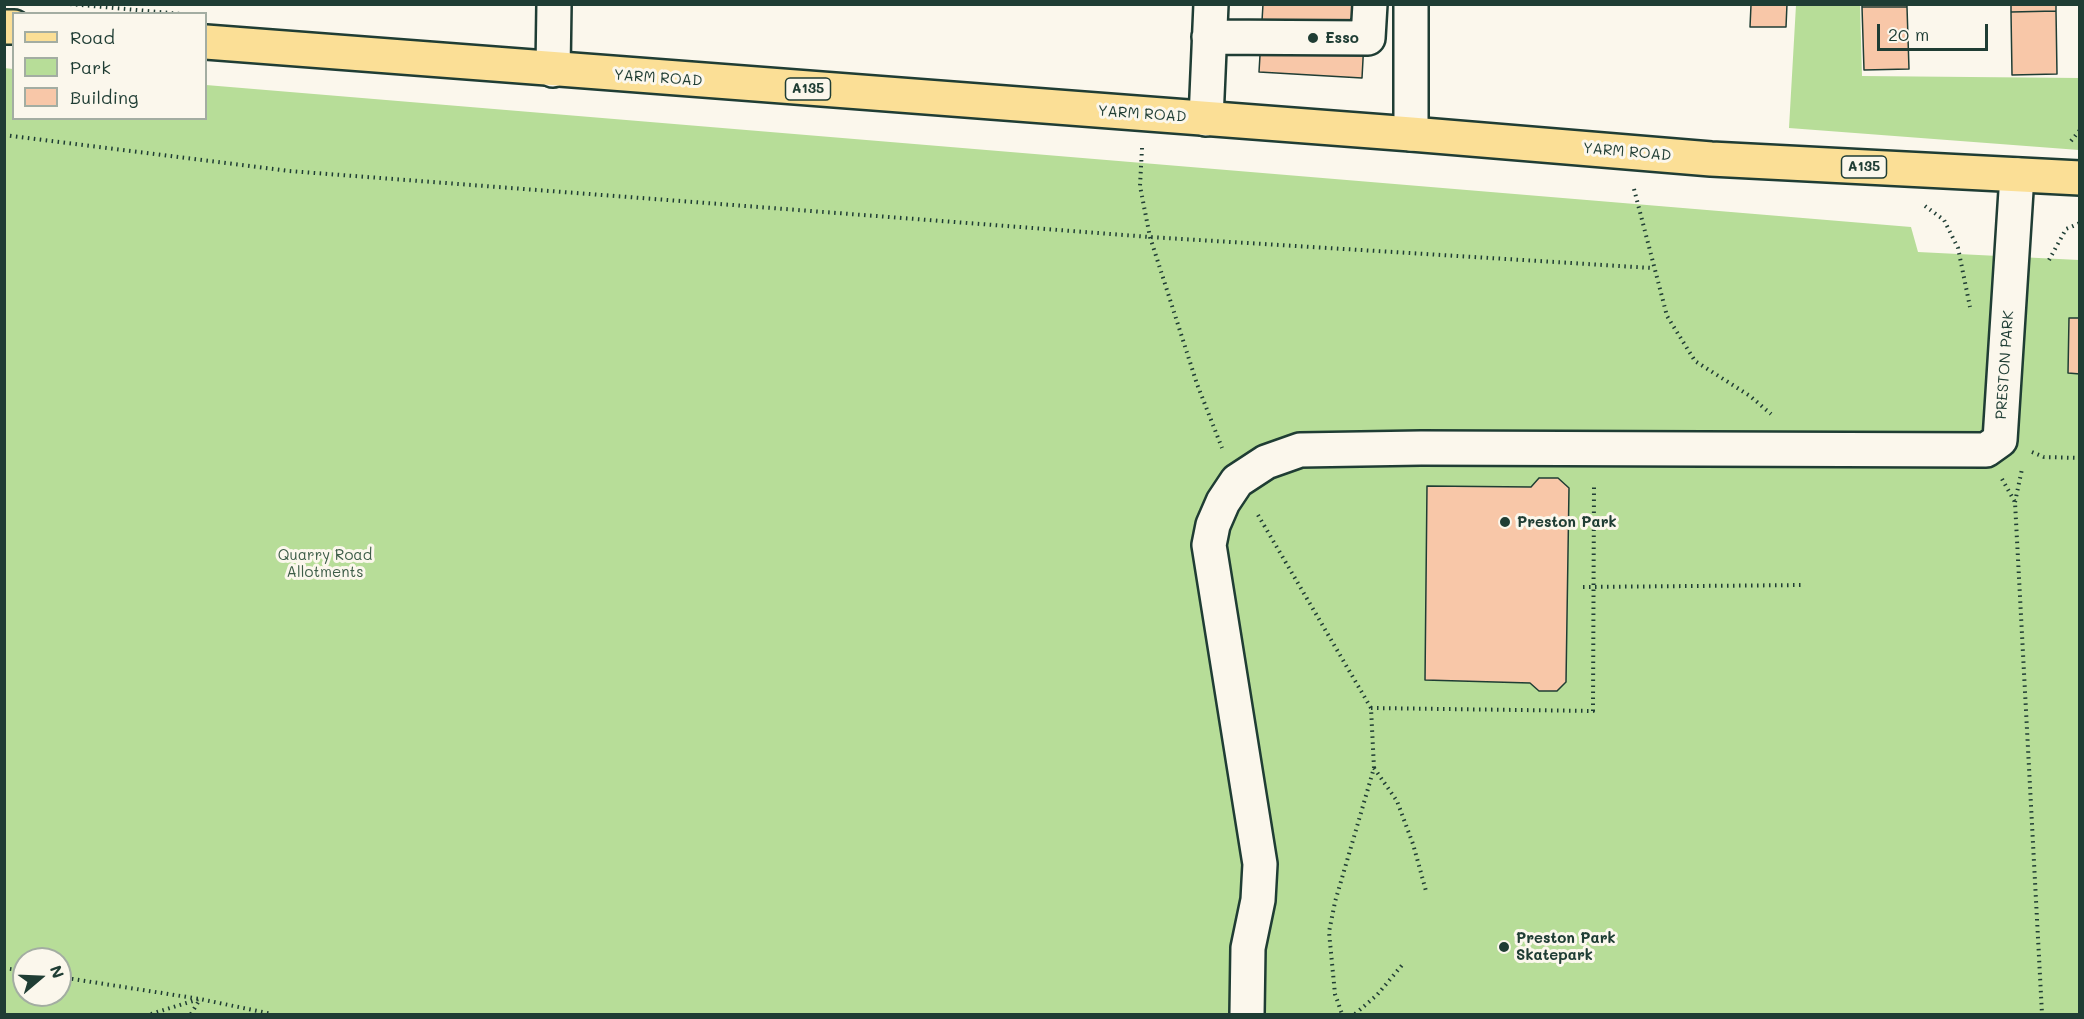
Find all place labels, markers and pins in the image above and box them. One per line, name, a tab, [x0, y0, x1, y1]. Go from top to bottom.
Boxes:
place label: Esso	[1325, 29, 1359, 47]
marker: Esso	[1306, 31, 1320, 45]
place label: Preston Park	[1517, 513, 1617, 531]
marker: Preston Park	[1498, 515, 1512, 529]
place label: Preston Park Skatepark	[1516, 929, 1616, 964]
marker: Preston Park Skatepark	[1497, 940, 1511, 954]

